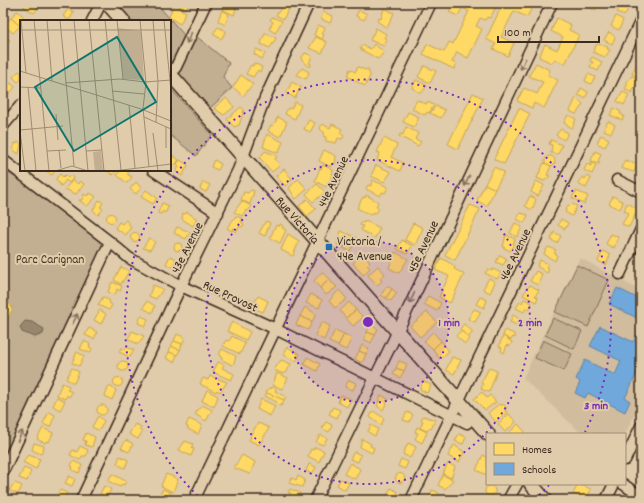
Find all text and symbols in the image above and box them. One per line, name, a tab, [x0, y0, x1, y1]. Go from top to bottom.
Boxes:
scale bar	[498, 18, 599, 44]
inset map	[20, 20, 171, 171]
text: 100 m	[504, 25, 531, 42]
one-way arrow	[185, 32, 192, 44]
one-way arrow	[519, 57, 526, 69]
street label: 44e Avenue	[314, 153, 355, 211]
one-way arrow	[463, 175, 470, 187]
street label: Rue Victoria	[270, 193, 324, 250]
street label: 45e Avenue	[404, 218, 445, 276]
street label: 43e Avenue	[167, 219, 209, 277]
street label: 46e Avenue	[495, 226, 537, 284]
place label: Victoria / 44e Avenue	[337, 233, 392, 267]
marker: Victoria / 44e Avenue	[324, 242, 334, 252]
park label: Parc Carignan	[16, 251, 84, 270]
street label: Rue Provost	[199, 276, 261, 318]
one-way arrow	[408, 292, 415, 304]
one-way arrow	[72, 313, 79, 325]
centre of rings	[361, 315, 375, 329]
text: 1 min	[438, 315, 460, 332]
text: 2 min	[518, 315, 542, 332]
text: 3 min	[584, 398, 608, 415]
one-way arrow	[16, 431, 24, 443]
legend	[486, 433, 626, 485]
text: Homes	[522, 442, 552, 459]
text: Schools	[522, 462, 556, 479]

